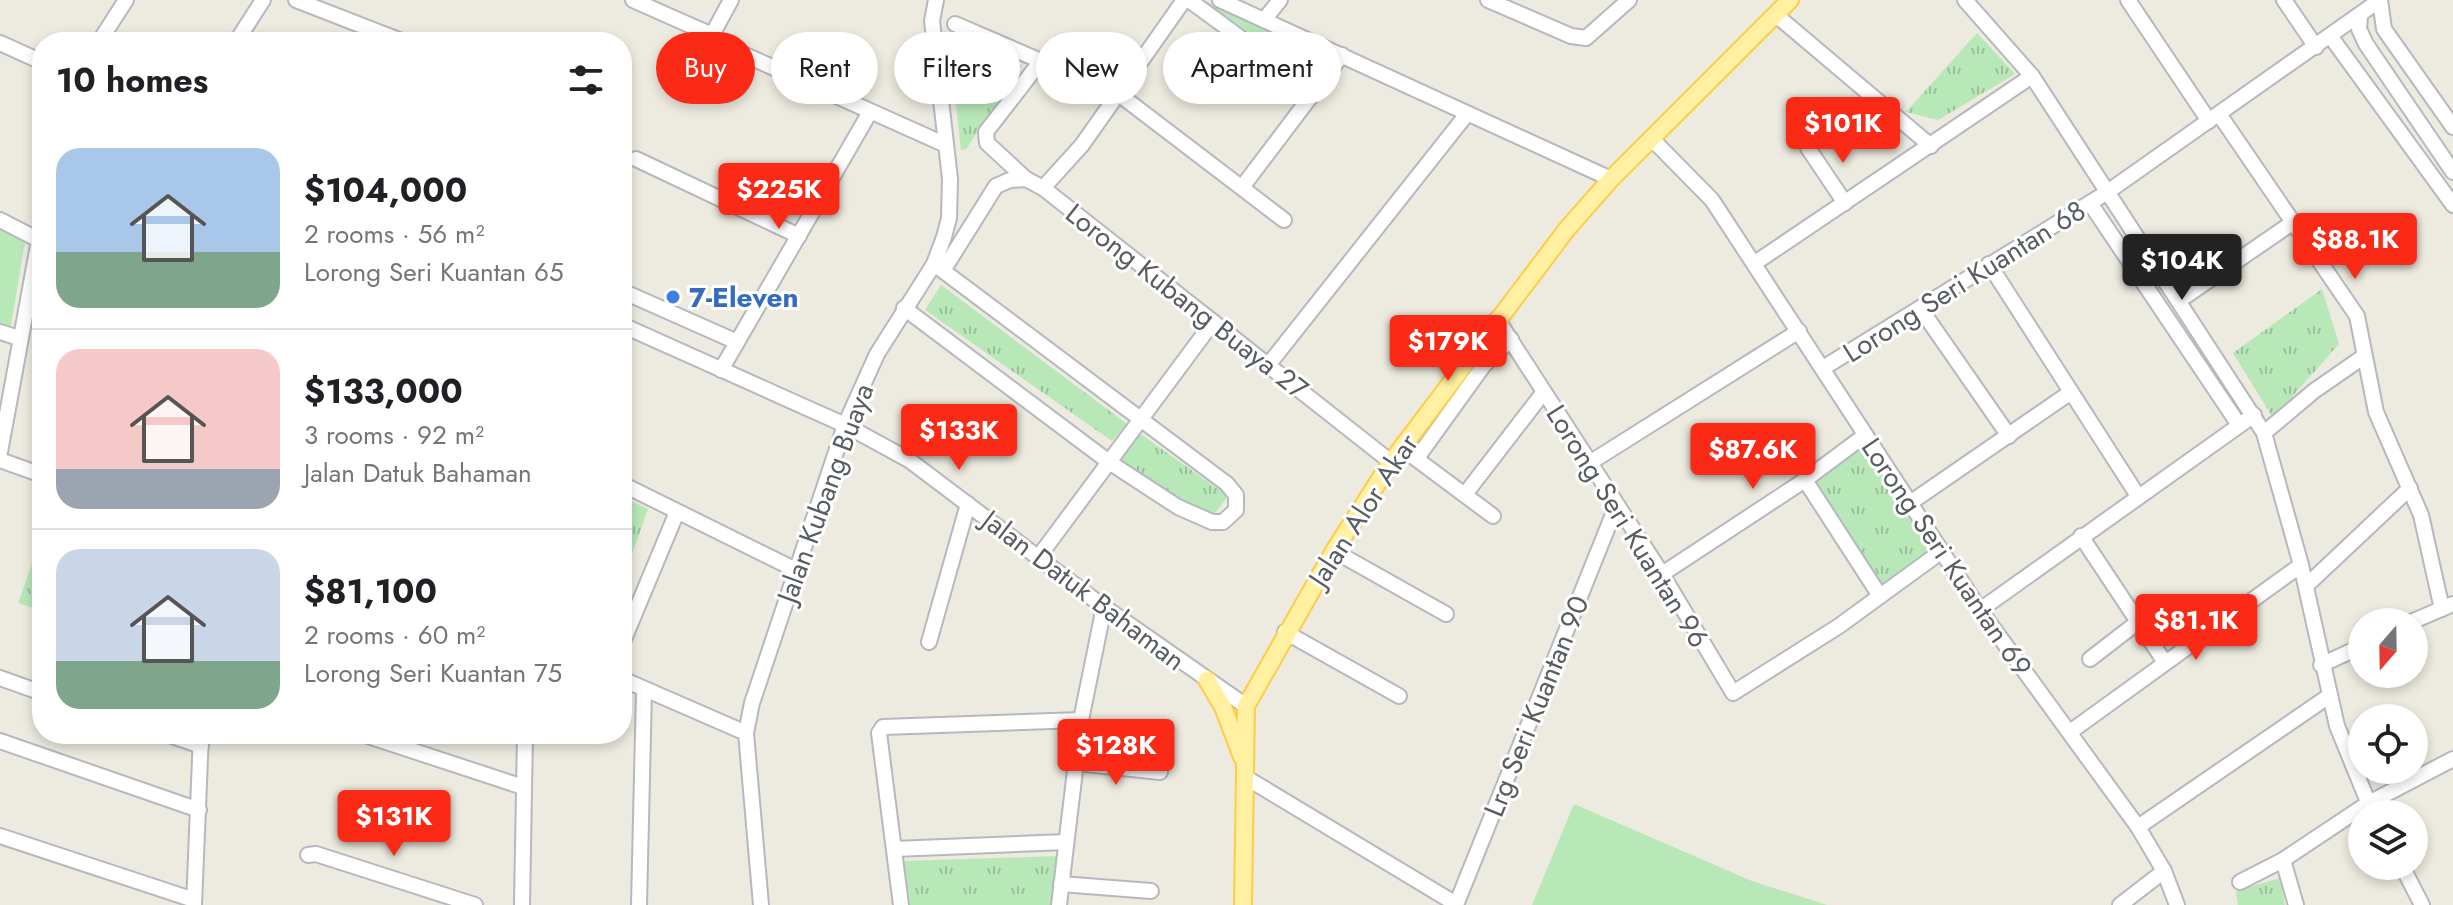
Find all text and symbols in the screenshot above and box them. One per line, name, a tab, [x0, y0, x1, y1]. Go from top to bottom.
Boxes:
chip: Buy	[656, 32, 755, 104]
chip: Rent	[771, 32, 878, 104]
chip: Filters	[894, 32, 1020, 104]
chip: New	[1036, 32, 1147, 104]
chip: Apartment	[1163, 32, 1341, 104]
text: 10 homes	[56, 56, 208, 105]
icon: filters	[564, 58, 608, 102]
pin: $101K	[1787, 97, 1899, 165]
text: $101K	[1804, 104, 1882, 142]
pin: $225K	[723, 163, 835, 231]
text: $104,000	[304, 166, 467, 215]
text: $225K	[736, 170, 822, 208]
icon: home	[120, 180, 216, 276]
street label: Lorong Seri Kuantan 68	[1835, 190, 2093, 373]
street label: Lorong Kubang Buaya 27	[1057, 193, 1317, 409]
pin: $88.1K	[2290, 213, 2420, 281]
text: 2 rooms · 56 m²	[304, 215, 484, 253]
text: $88.1K	[2311, 220, 2399, 258]
pin: $104K	[2126, 234, 2238, 302]
text: $104K	[2141, 241, 2223, 279]
text: Lorong Seri Kuantan 65	[304, 253, 564, 291]
place label: 7-Eleven	[689, 277, 799, 318]
marker: 7-Eleven	[664, 288, 682, 306]
pin: $179K	[1392, 315, 1504, 383]
text: $179K	[1408, 322, 1488, 360]
text: $133,000	[304, 367, 463, 416]
street label: Jalan Kubang Buaya	[765, 378, 884, 612]
icon: home	[120, 381, 216, 477]
street label: Lorong Seri Kuantan 96	[1536, 397, 1719, 656]
pin: $133K	[903, 404, 1015, 472]
text: $133K	[919, 411, 999, 449]
text: 3 rooms · 92 m²	[304, 416, 484, 454]
pin: $87.6K	[1688, 423, 1818, 491]
street label: Jalan Alor Akar	[1296, 425, 1429, 598]
text: $87.6K	[1708, 430, 1798, 468]
street label: Lorong Seri Kuantan 69	[1851, 430, 2042, 685]
text: Jalan Datuk Bahaman	[304, 454, 532, 492]
street label: Jalan Datuk Bahaman	[970, 498, 1194, 681]
text: $81,100	[304, 567, 437, 616]
icon: home	[120, 581, 216, 677]
street label: Lrg Seri Kuantan 90	[1473, 589, 1600, 823]
pin: $81.1K	[2131, 594, 2261, 662]
text: $81.1K	[2153, 601, 2239, 639]
north arrow	[2348, 608, 2428, 688]
map controls	[2348, 608, 2428, 880]
text: 2 rooms · 60 m²	[304, 616, 485, 654]
text: Lorong Seri Kuantan 75	[304, 654, 562, 692]
button: locate	[2348, 704, 2428, 784]
pin: $128K	[1060, 719, 1172, 787]
text: $128K	[1076, 726, 1156, 764]
pin: $131K	[338, 790, 450, 858]
text: $131K	[356, 797, 432, 835]
button: layers	[2348, 800, 2428, 880]

